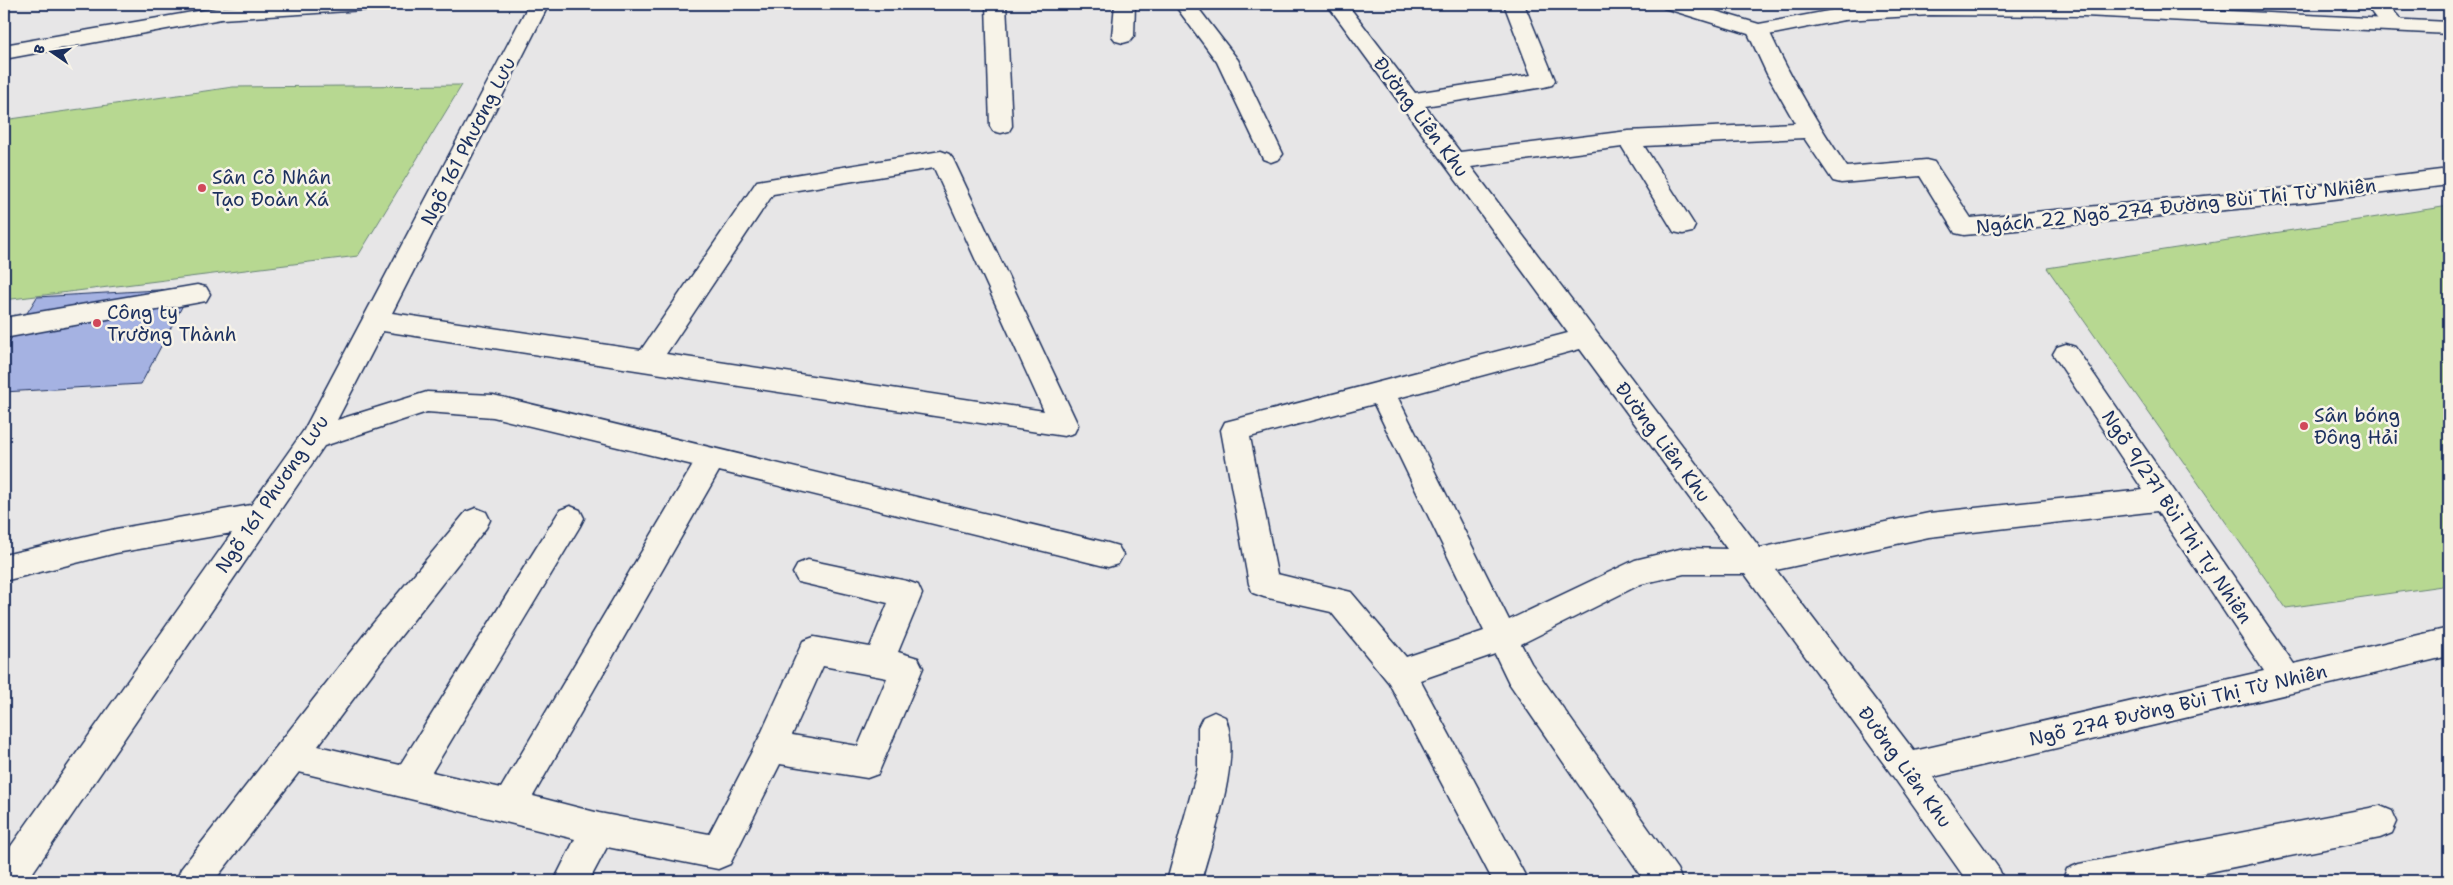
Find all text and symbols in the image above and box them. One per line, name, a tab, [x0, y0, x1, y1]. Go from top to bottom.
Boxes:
north arrow	[28, 28, 78, 78]
text: B	[30, 43, 49, 55]
street label: Đường Liên Khu	[1368, 52, 1474, 182]
street label: Ngõ 161 Phương Lưu	[415, 53, 521, 229]
place label: Sân Cỏ Nhân Tạo Đoàn Xá	[212, 165, 331, 212]
street label: Ngách 22 Ngõ 274 Đường Bùi Thị Từ Nhiên	[1974, 173, 2378, 239]
marker: Sân Cỏ Nhân Tạo Đoàn Xá	[196, 182, 208, 194]
place label: Công ty Trường Thành	[107, 300, 237, 347]
marker: Công ty Trường Thành	[91, 317, 103, 329]
street label: Đường Liên Khu	[1610, 377, 1716, 507]
place label: Sân bóng Đông Hải	[2314, 403, 2400, 450]
street label: Ngõ 9/271 Bùi Thị Tự Nhiên	[2096, 405, 2258, 629]
street label: Ngõ 161 Phương Lưu	[210, 410, 334, 578]
marker: Sân bóng Đông Hải	[2298, 420, 2310, 432]
street label: Ngõ 274 Đường Bùi Thị Từ Nhiên	[2026, 658, 2330, 752]
street label: Đường Liên Khu	[1852, 701, 1958, 833]

